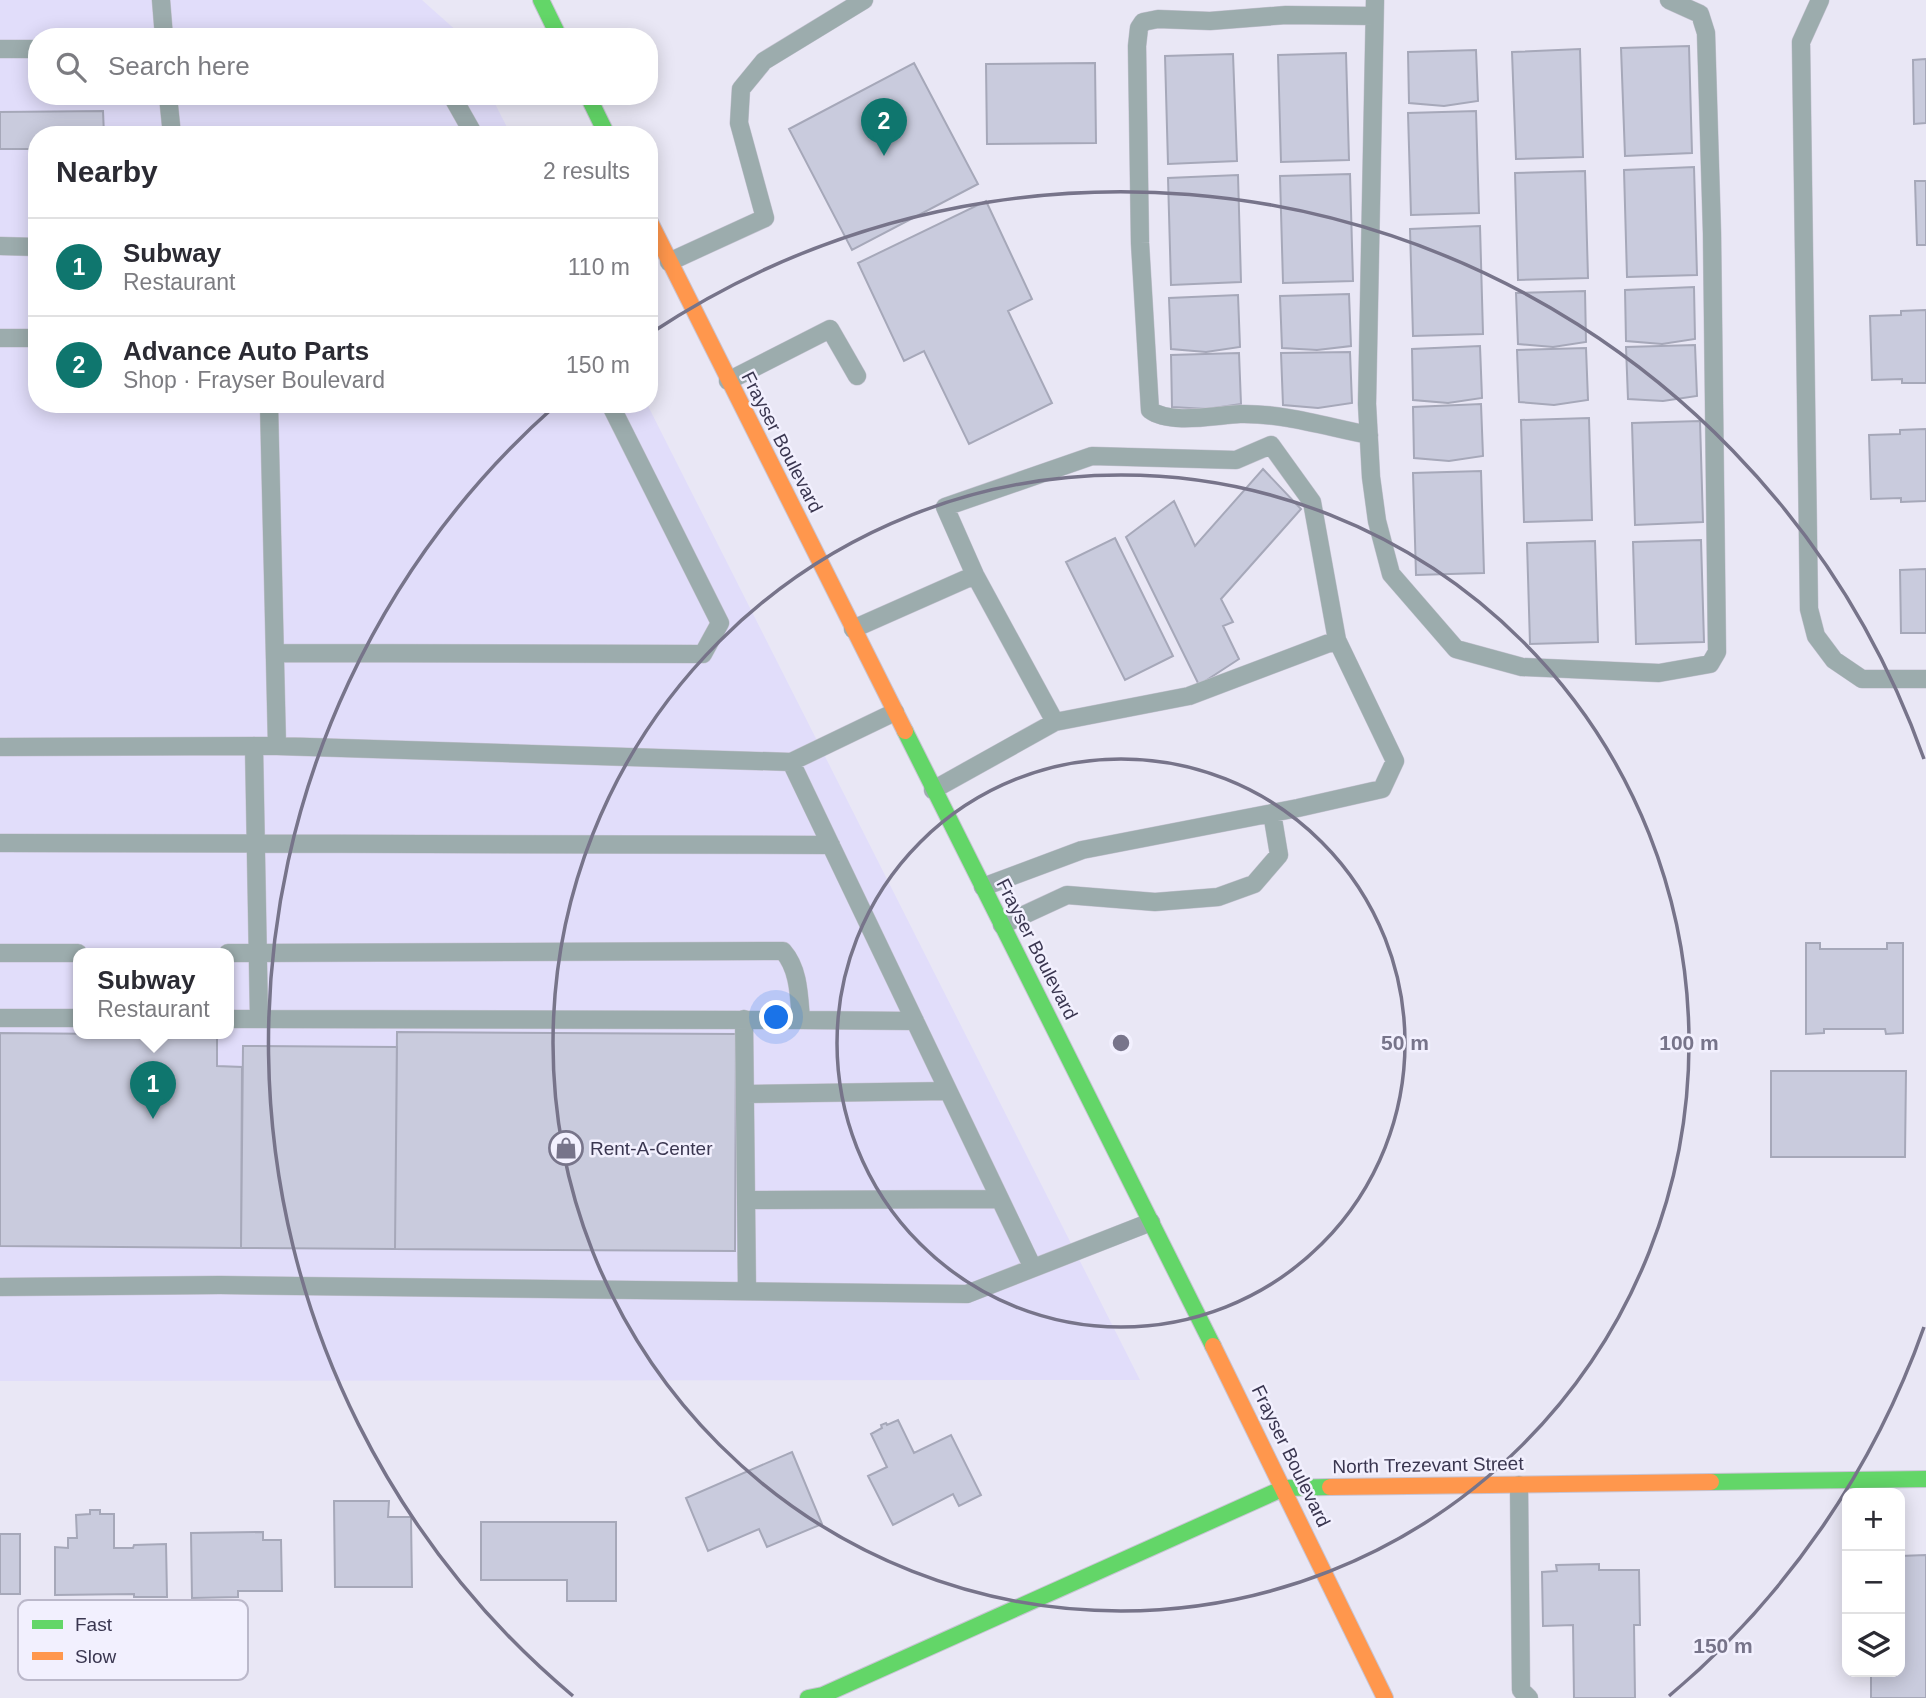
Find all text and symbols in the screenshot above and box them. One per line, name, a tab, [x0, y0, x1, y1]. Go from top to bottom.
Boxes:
search box	[28, 28, 658, 105]
icon: search	[52, 48, 90, 86]
text: Search here	[108, 51, 250, 81]
pin: 2	[861, 98, 907, 156]
text: Nearby	[56, 155, 158, 188]
text: 2 results	[543, 158, 630, 184]
text: Subway	[123, 238, 221, 268]
text: 1	[73, 254, 85, 280]
text: 110 m	[568, 254, 630, 280]
text: Restaurant	[123, 269, 236, 295]
text: Advance Auto Parts	[123, 336, 369, 366]
text: 2	[73, 352, 85, 378]
text: 150 m	[566, 352, 630, 378]
text: Shop · Frayser Boulevard	[123, 367, 385, 393]
street label: Frayser Boulevard	[737, 368, 827, 516]
street label: Frayser Boulevard	[992, 875, 1082, 1023]
popup	[73, 948, 234, 1039]
text: Subway	[97, 965, 195, 995]
text: Restaurant	[97, 996, 210, 1022]
your location	[759, 1000, 793, 1034]
centre of rings	[1109, 1031, 1133, 1055]
text: 50 m	[1381, 1031, 1429, 1054]
text: 100 m	[1659, 1031, 1719, 1054]
pin: 1	[130, 1061, 176, 1119]
shop icon: Rent-A-Center	[547, 1129, 585, 1167]
place label: Rent-A-Center	[590, 1138, 713, 1159]
street label: Frayser Boulevard	[1248, 1382, 1334, 1530]
street label: North Trezevant Street	[1332, 1453, 1524, 1477]
map controls	[1842, 1488, 1905, 1677]
button: +	[1842, 1488, 1905, 1551]
button: −	[1842, 1551, 1905, 1614]
legend	[18, 1600, 248, 1680]
text: Fast	[75, 1614, 113, 1635]
button: layers	[1842, 1614, 1905, 1677]
text: 150 m	[1693, 1634, 1753, 1657]
text: Slow	[75, 1646, 116, 1667]

